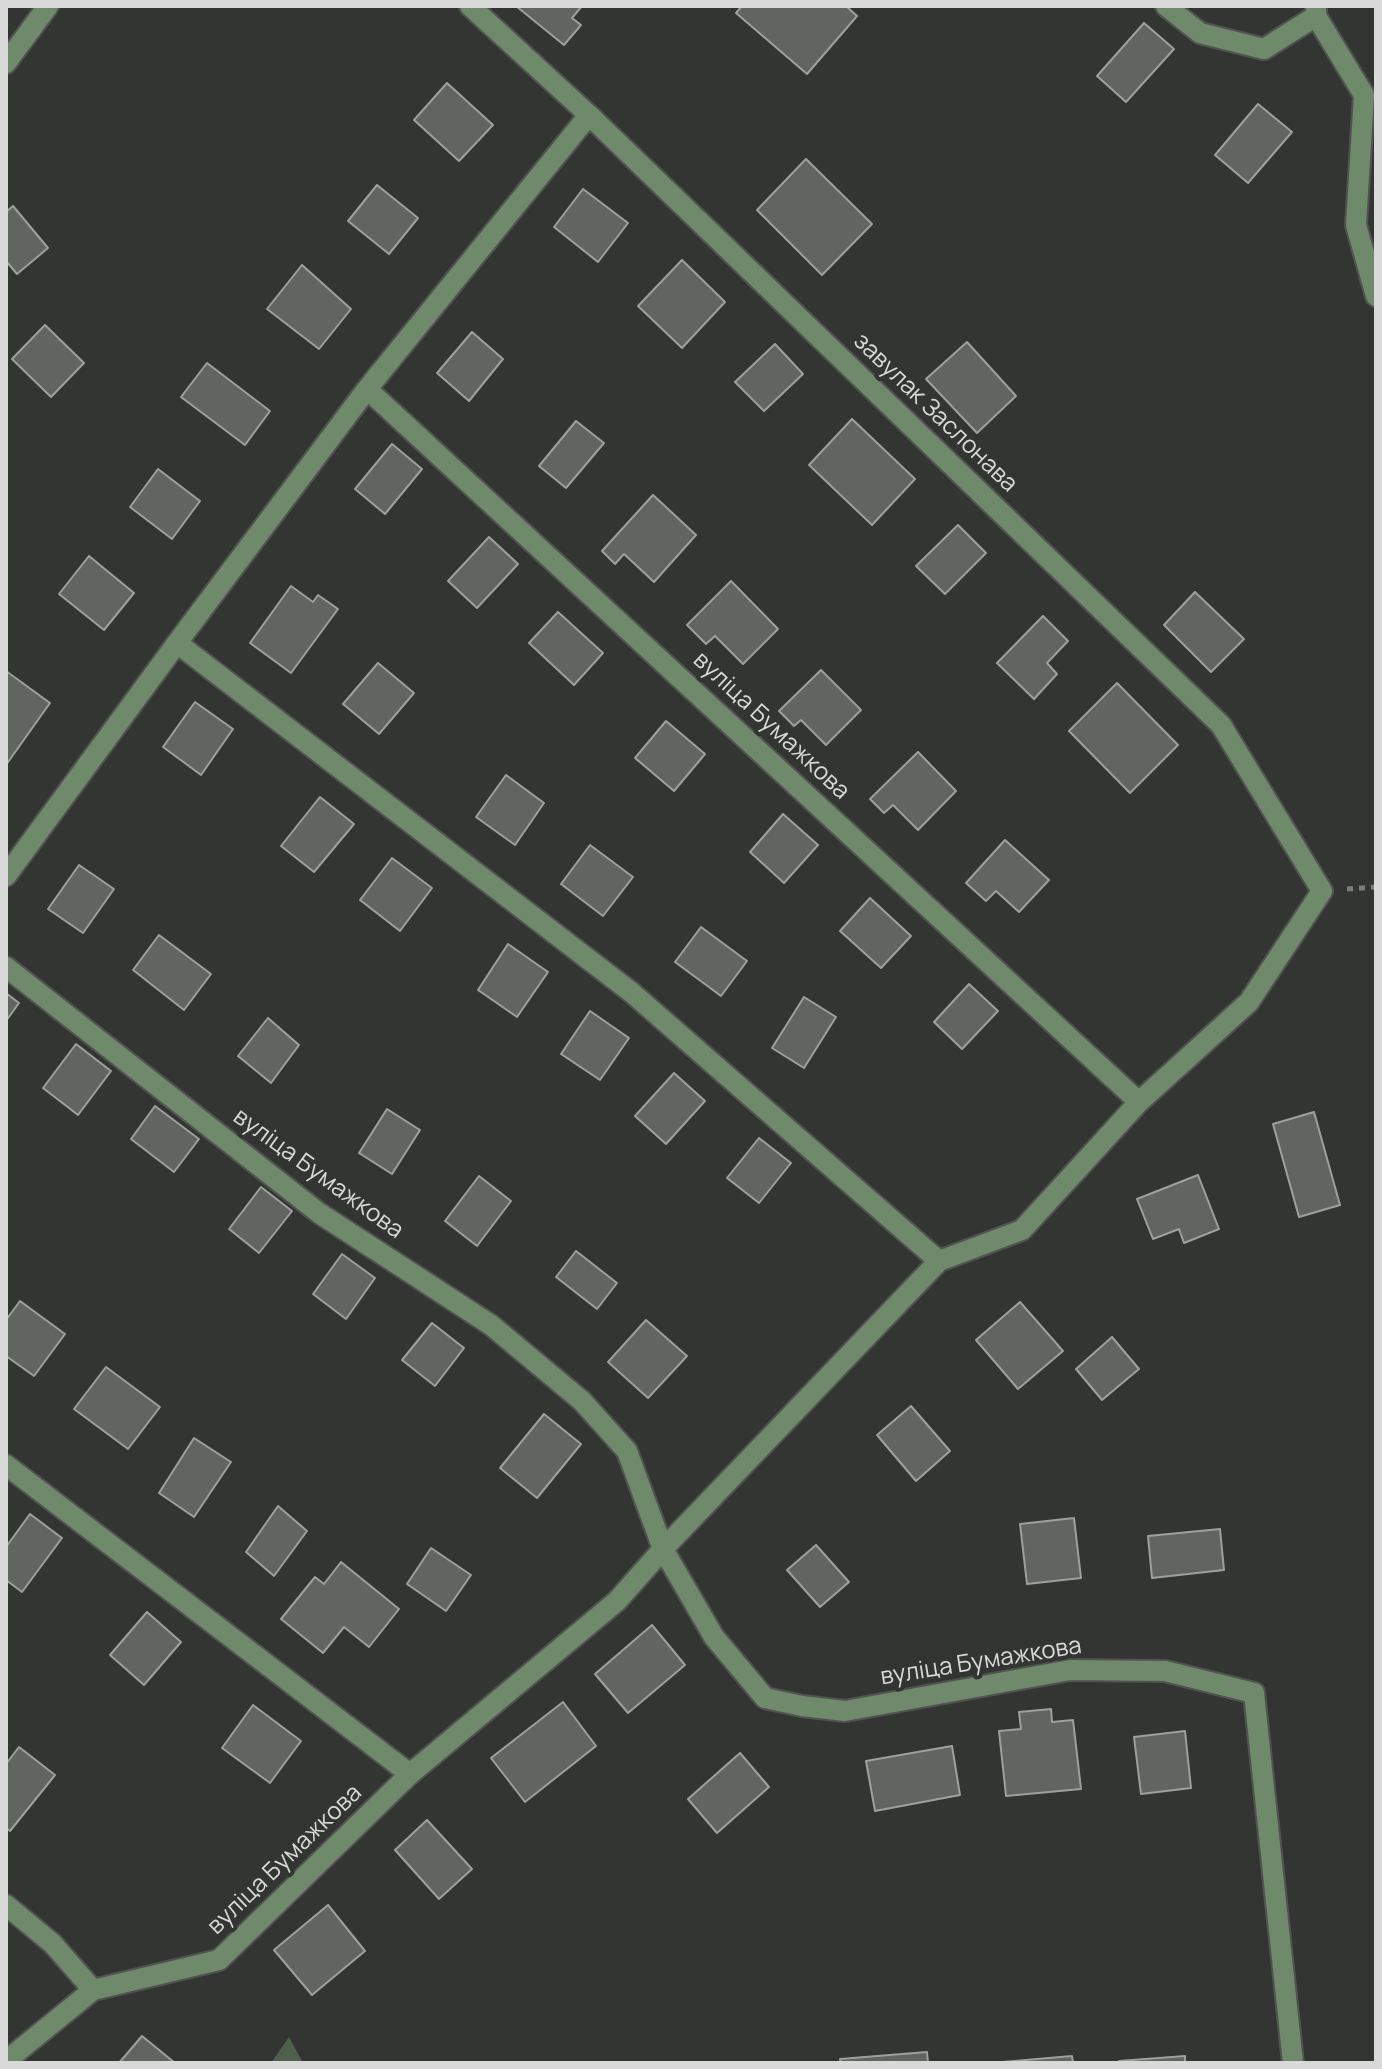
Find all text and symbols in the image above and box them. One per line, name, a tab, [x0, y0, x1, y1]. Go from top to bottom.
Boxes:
street label: завулак Заслонава	[847, 327, 1023, 499]
street label: вуліца Бумажкова	[687, 646, 855, 806]
street label: вуліца Бумажкова	[227, 1103, 409, 1245]
street label: вуліца Бумажкова	[878, 1632, 1084, 1692]
street label: вуліца Бумажкова	[202, 1779, 368, 1941]

